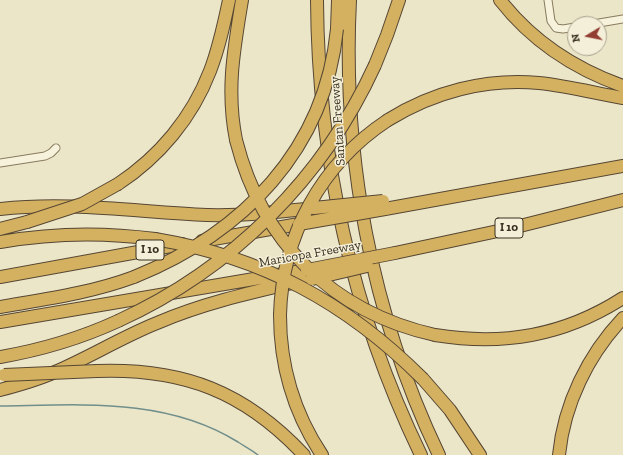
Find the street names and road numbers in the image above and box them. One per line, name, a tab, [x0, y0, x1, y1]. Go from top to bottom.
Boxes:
street label: Santan Freeway	[327, 76, 349, 166]
road number: I 10	[495, 218, 523, 238]
street label: Maricopa Freeway	[258, 237, 362, 271]
road number: I 10	[136, 240, 164, 260]

